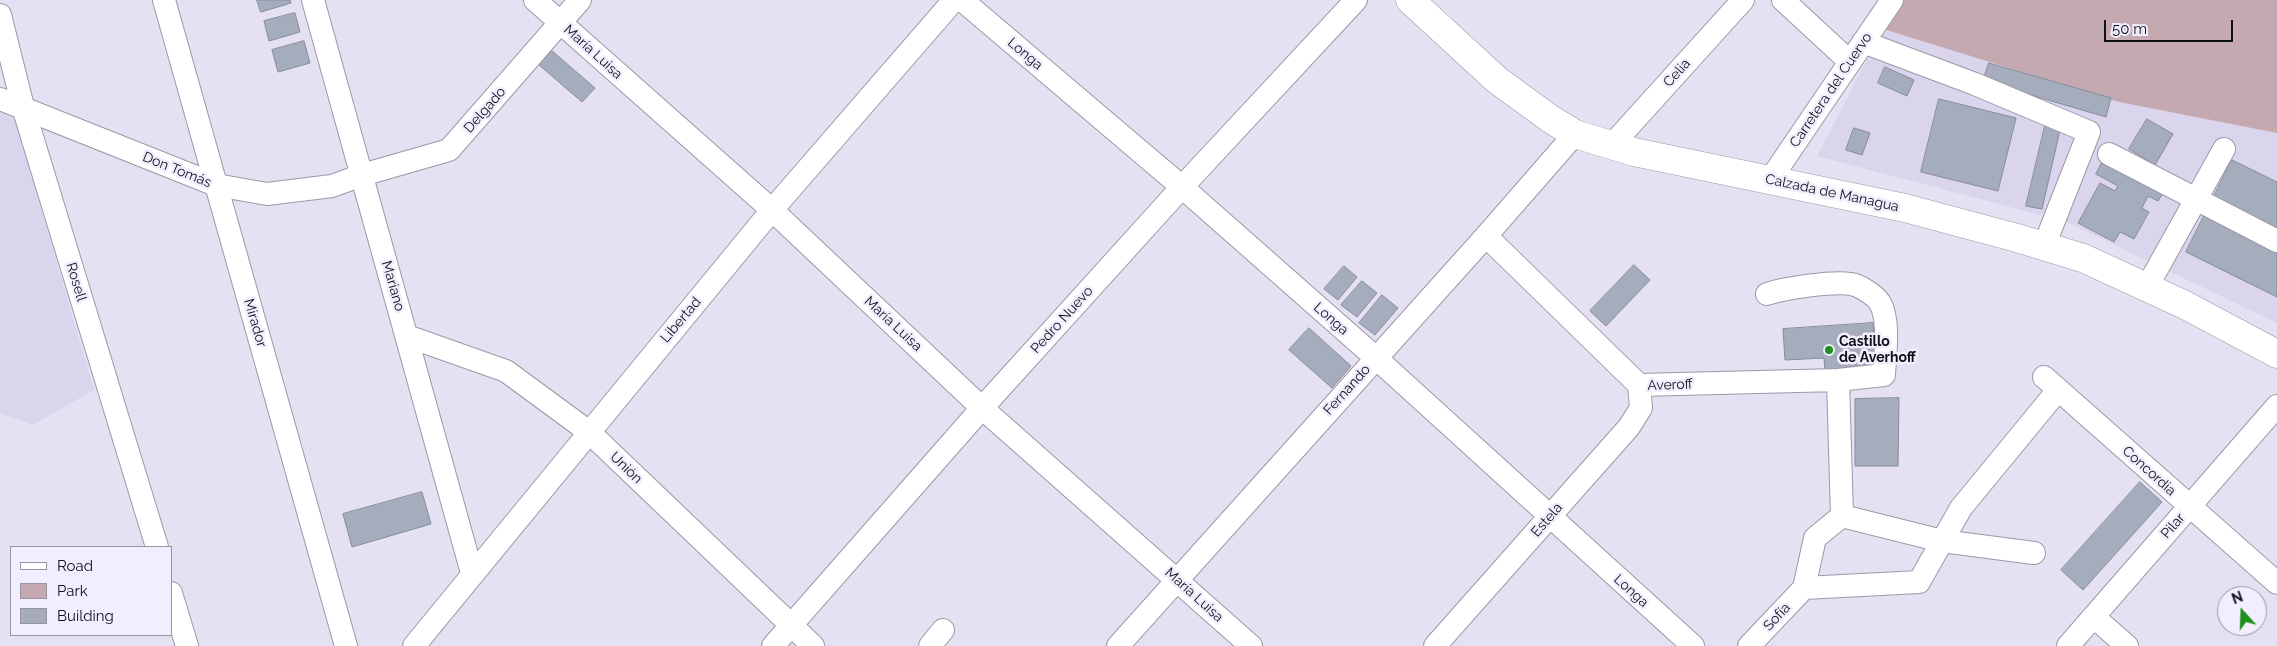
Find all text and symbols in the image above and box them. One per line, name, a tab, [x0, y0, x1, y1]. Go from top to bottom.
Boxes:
scale bar	[2107, 10, 2236, 42]
text: 50 m	[2112, 20, 2147, 38]
street label: María Luisa	[560, 21, 626, 83]
street label: Carretera del Cuervo	[1786, 29, 1876, 151]
street label: Longa	[1004, 34, 1046, 74]
street label: Celia	[1660, 55, 1694, 91]
street label: Delgado	[461, 84, 509, 136]
street label: Don Tomás	[140, 149, 214, 191]
street label: Calzada de Managua	[1764, 171, 1900, 215]
street label: Mariano	[378, 259, 408, 313]
street label: Rosell	[62, 260, 90, 304]
street label: Pedro Nuevo	[1027, 283, 1097, 357]
street label: María Luisa	[861, 293, 925, 355]
street label: Libertad	[657, 294, 705, 346]
street label: Mirador	[240, 297, 270, 349]
street label: Longa	[1310, 299, 1352, 339]
place label: Castillo de Averhoff	[1839, 334, 1916, 367]
marker: Castillo de Averhoff	[1823, 344, 1835, 356]
street label: Fernando	[1320, 361, 1374, 419]
street label: Averoff	[1647, 376, 1693, 394]
street label: Concordia	[2119, 443, 2179, 499]
street label: Unión	[606, 449, 646, 487]
street label: Estela	[1528, 500, 1566, 540]
street label: Pilar	[2157, 510, 2189, 542]
legend	[10, 546, 172, 636]
text: Road	[57, 557, 93, 575]
street label: María Luisa	[1161, 564, 1227, 626]
street label: Longa	[1610, 571, 1652, 611]
text: Park	[57, 582, 88, 600]
north arrow	[2217, 586, 2267, 636]
text: N	[2229, 588, 2245, 607]
street label: Sofía	[1760, 600, 1794, 634]
text: Building	[57, 607, 114, 625]

